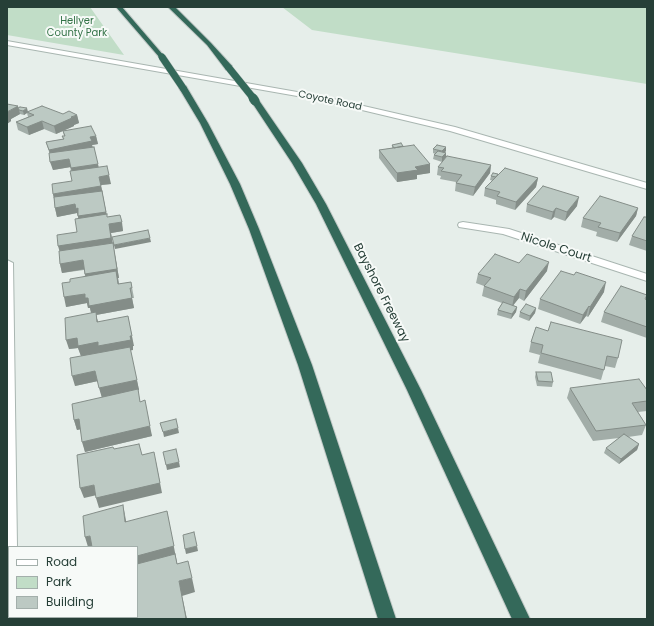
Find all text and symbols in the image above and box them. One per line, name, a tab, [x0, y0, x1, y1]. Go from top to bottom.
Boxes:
park label: Hellyer County Park	[47, 15, 107, 38]
street label: Coyote Road	[297, 88, 363, 114]
street label: Nicole Court	[519, 230, 593, 266]
street label: Bayshore Freeway	[350, 241, 412, 345]
legend	[8, 546, 138, 618]
text: Road	[46, 553, 77, 570]
text: Park	[46, 573, 72, 590]
text: Building	[46, 593, 94, 610]

